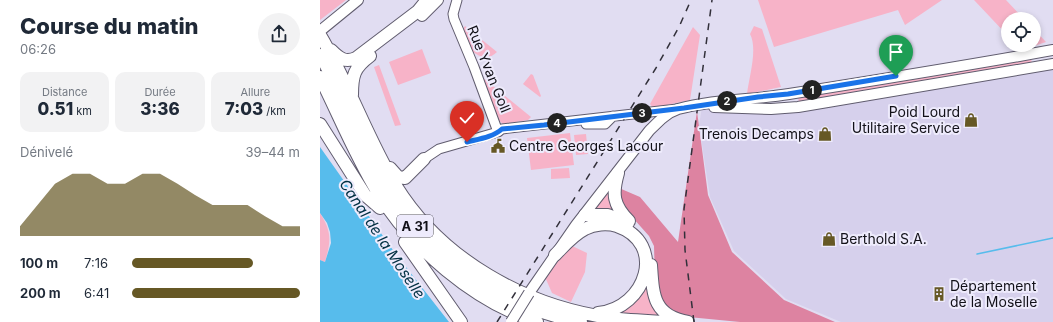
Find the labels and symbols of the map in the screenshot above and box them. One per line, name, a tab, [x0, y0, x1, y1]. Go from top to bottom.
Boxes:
street label: Rue Yvan Goll	[464, 23, 515, 115]
pin	[879, 35, 913, 76]
pin: 1	[802, 80, 822, 100]
pin: 2	[717, 91, 737, 111]
pin	[450, 101, 484, 142]
pin: 3	[632, 103, 652, 123]
place label: Poid Lourd Utilitaire Service	[852, 103, 960, 136]
shop icon: Poid Lourd Utilitaire Service	[963, 112, 979, 128]
pin: 4	[547, 113, 567, 133]
place label: Trenois Decamps	[699, 125, 814, 142]
shop icon: Trenois Decamps	[817, 126, 833, 142]
place label: Centre Georges Lacour	[509, 137, 663, 154]
public building icon: Centre Georges Lacour	[490, 138, 506, 154]
water label: Canal de la Moselle	[335, 175, 429, 302]
road number: A 31	[397, 215, 433, 237]
place label: Berthold S.A.	[840, 230, 927, 247]
shop icon: Berthold S.A.	[821, 231, 837, 247]
place label: Département de la Moselle	[950, 277, 1037, 310]
building icon: Département de la Moselle	[931, 286, 947, 302]

